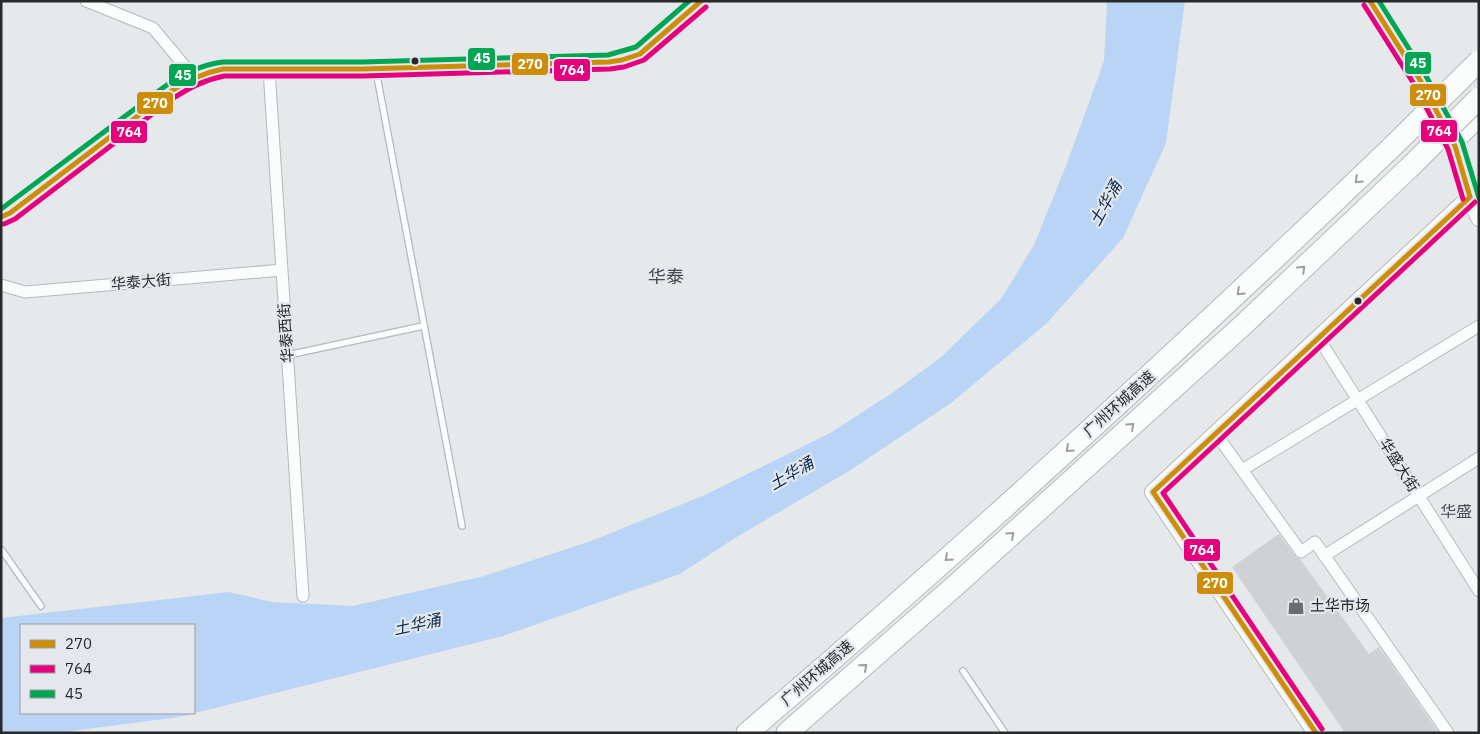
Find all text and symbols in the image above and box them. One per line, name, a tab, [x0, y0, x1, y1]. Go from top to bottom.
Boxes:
line badge: 45	[467, 47, 496, 71]
text: 45	[474, 49, 490, 67]
line badge: 45	[1404, 51, 1432, 75]
line badge: 270	[511, 52, 549, 76]
text: 45	[1410, 54, 1426, 72]
text: 270	[517, 55, 543, 73]
unlabelled marker	[410, 56, 420, 66]
line badge: 764	[553, 58, 591, 82]
text: 764	[559, 61, 585, 79]
line badge: 45	[168, 63, 197, 87]
text: 45	[175, 66, 191, 84]
line badge: 270	[1409, 83, 1447, 107]
text: 270	[1415, 86, 1441, 104]
line badge: 270	[136, 91, 174, 115]
text: 270	[142, 94, 168, 112]
line badge: 764	[1420, 119, 1458, 143]
line badge: 764	[110, 120, 148, 144]
text: 764	[1426, 122, 1452, 140]
text: 764	[116, 123, 142, 141]
one-way arrow	[1355, 174, 1364, 183]
water label: 土华涌	[1085, 175, 1126, 229]
district label: 华泰	[648, 265, 684, 288]
one-way arrow	[1297, 266, 1306, 275]
street label: 华泰大街	[110, 269, 172, 294]
one-way arrow	[1237, 286, 1246, 295]
unlabelled marker	[1353, 296, 1363, 306]
street label: 华泰西街	[274, 302, 297, 364]
street label: 广州环城高速	[1079, 366, 1158, 441]
one-way arrow	[1126, 423, 1135, 432]
street label: 华盛大街	[1375, 434, 1423, 495]
one-way arrow	[1065, 443, 1074, 452]
water label: 土华涌	[765, 451, 819, 494]
district label: 华盛	[1440, 501, 1472, 521]
one-way arrow	[1006, 532, 1015, 541]
line badge: 764	[1183, 538, 1221, 562]
text: 764	[1189, 541, 1215, 559]
one-way arrow	[945, 552, 954, 561]
line badge: 270	[1196, 571, 1234, 595]
text: 270	[1202, 574, 1228, 592]
shop icon: 土华市场	[1286, 596, 1306, 616]
place label: 土华市场	[1310, 596, 1370, 615]
water label: 土华涌	[391, 609, 445, 639]
legend	[20, 624, 195, 714]
text: 270	[65, 634, 92, 653]
street label: 广州环城高速	[776, 636, 857, 709]
text: 764	[65, 659, 92, 678]
one-way arrow	[858, 664, 867, 673]
text: 45	[65, 684, 83, 703]

